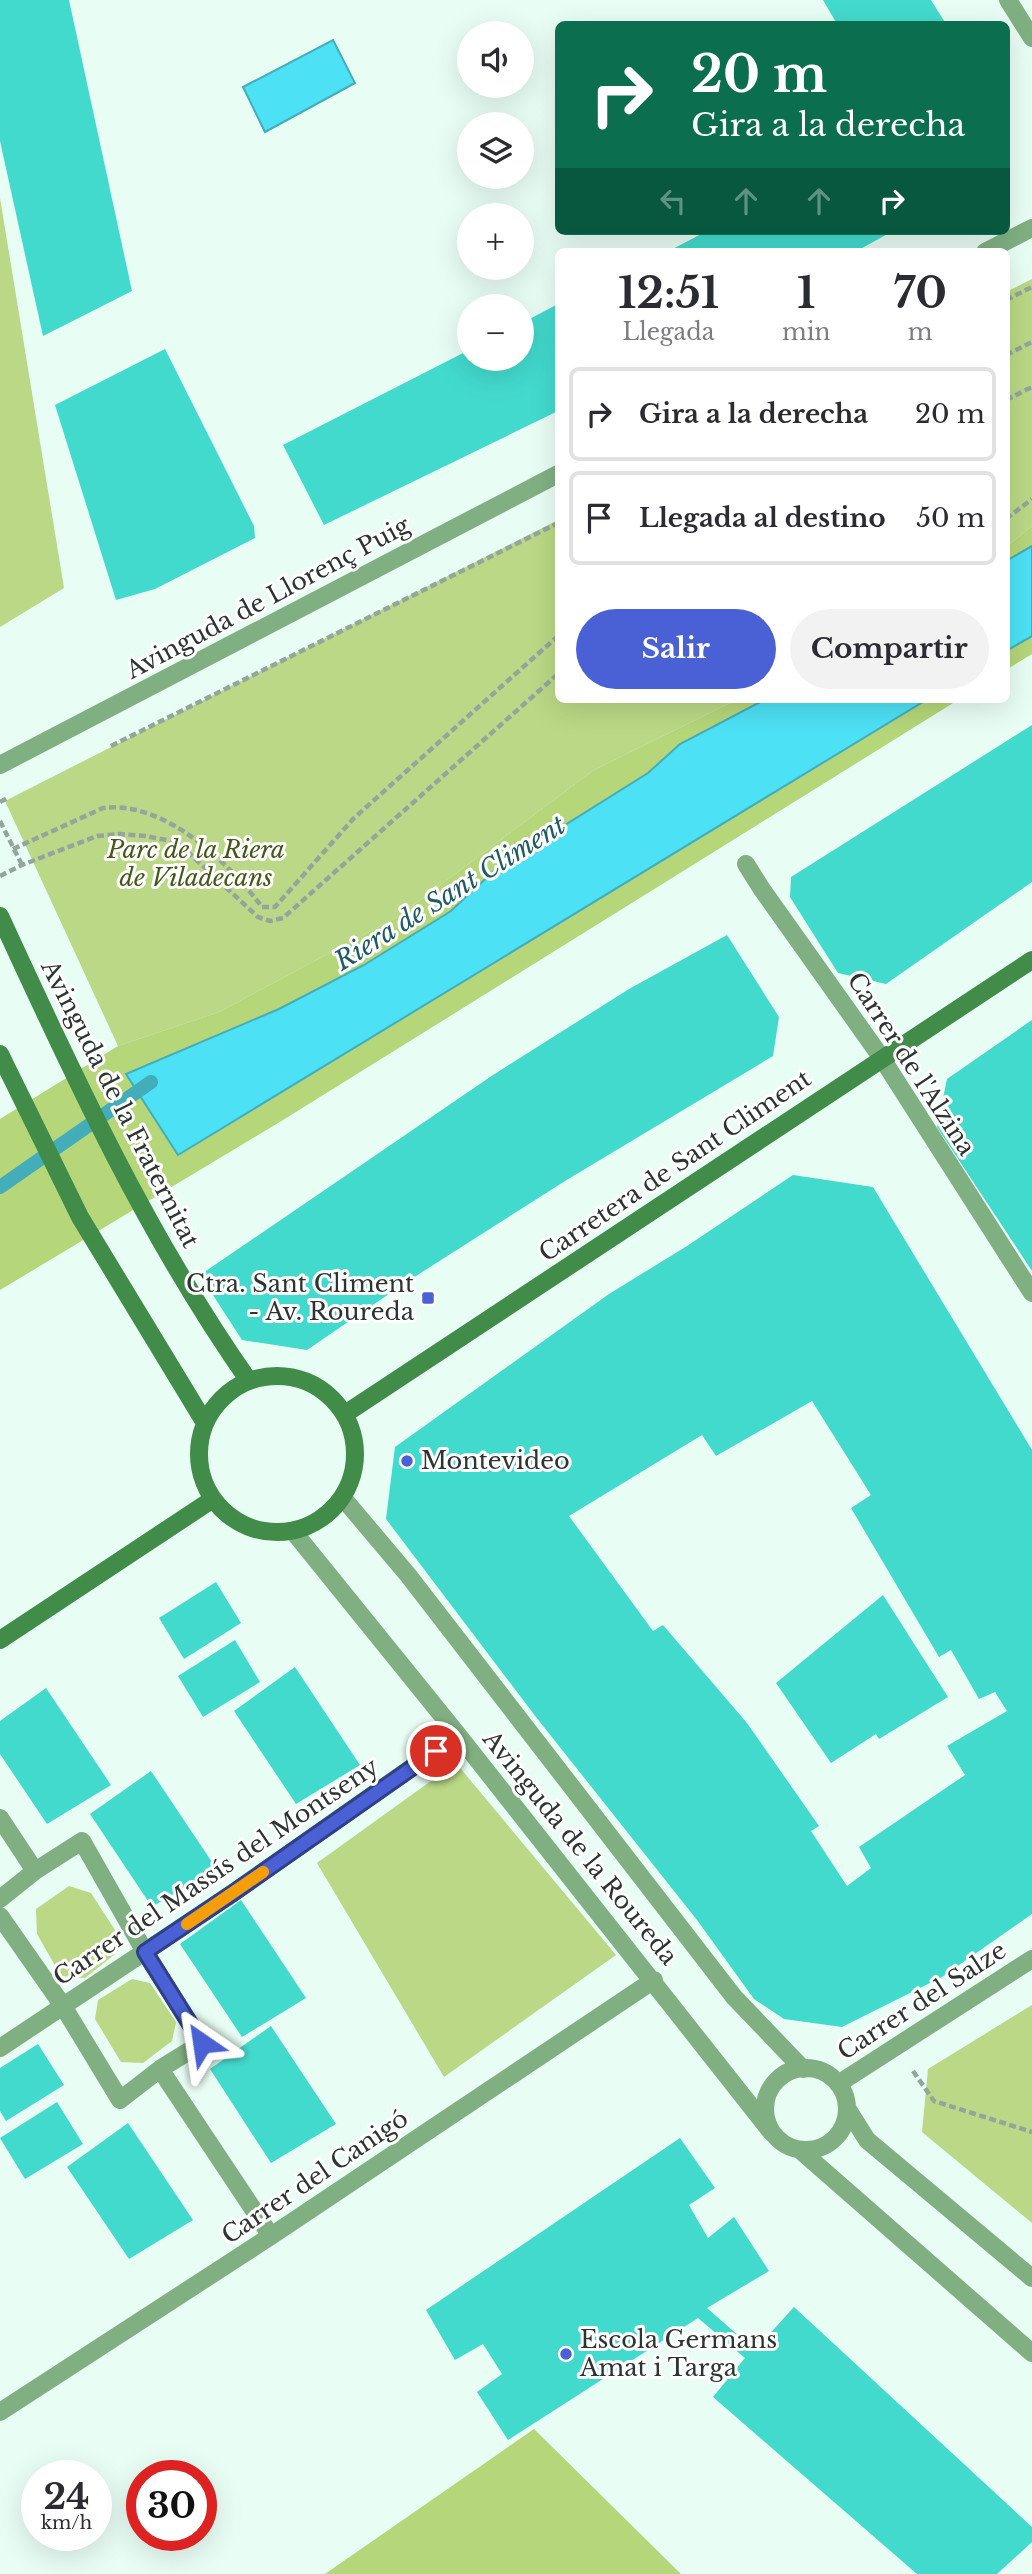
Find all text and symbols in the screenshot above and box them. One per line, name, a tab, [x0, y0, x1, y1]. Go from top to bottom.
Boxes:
map controls	[457, 21, 534, 371]
button: sound	[457, 21, 534, 98]
text: 20 m	[691, 44, 827, 105]
icon: right	[576, 49, 667, 140]
text: Gira a la derecha	[691, 105, 965, 145]
button: layers	[457, 112, 534, 189]
icon: left	[654, 182, 692, 220]
icon: ahead	[727, 182, 765, 220]
icon: ahead	[800, 182, 838, 220]
icon: right	[873, 182, 911, 220]
button: +	[457, 203, 534, 280]
text: 12:51	[618, 267, 719, 319]
text: 1	[797, 267, 815, 319]
text: 70	[894, 267, 947, 319]
button: −	[457, 294, 534, 371]
text: Llegada	[622, 318, 715, 346]
text: min	[782, 318, 830, 346]
text: m	[908, 318, 933, 346]
icon: right	[580, 395, 618, 433]
text: Gira a la derecha	[639, 398, 868, 430]
text: 20 m	[915, 398, 985, 430]
icon: arrive	[580, 499, 618, 537]
text: Llegada al destino	[639, 502, 886, 534]
text: 50 m	[916, 502, 985, 534]
street label: Avinguda de Llorenç Puig	[120, 510, 415, 685]
button: Salir	[576, 609, 776, 689]
button: Compartir	[790, 609, 989, 689]
water label: Riera de Sant Climent	[328, 809, 572, 978]
park label: Parc de la Riera de Viladecans	[106, 835, 285, 892]
street label: Avinguda de la Fraternitat	[35, 954, 206, 1252]
street label: Carrer de l'Alzina	[841, 967, 982, 1161]
street label: Carretera de Sant Climent	[533, 1064, 816, 1268]
place label: Ctra. Sant Climent - Av. Roureda	[186, 1269, 415, 1326]
marker: Ctra. Sant Climent - Av. Roureda	[420, 1290, 436, 1306]
place label: Montevideo	[421, 1446, 570, 1475]
marker: Montevideo	[399, 1453, 415, 1469]
pin	[406, 1721, 466, 1781]
street label: Avinguda de la Roureda	[476, 1724, 684, 1971]
icon: arrive	[417, 1732, 455, 1770]
street label: Carrer del Massís del Montseny	[48, 1751, 384, 1992]
street label: Carrer del Salze	[832, 1935, 1011, 2066]
position arrow	[165, 2006, 239, 2080]
street label: Carrer del Canigó	[216, 2103, 413, 2250]
place label: Escola Germans Amat i Targa	[579, 2325, 777, 2382]
marker: Escola Germans Amat i Targa	[558, 2346, 574, 2362]
speed limit sign: 30	[126, 2460, 217, 2551]
text: 24	[43, 2475, 90, 2518]
text: km/h	[41, 2512, 92, 2534]

